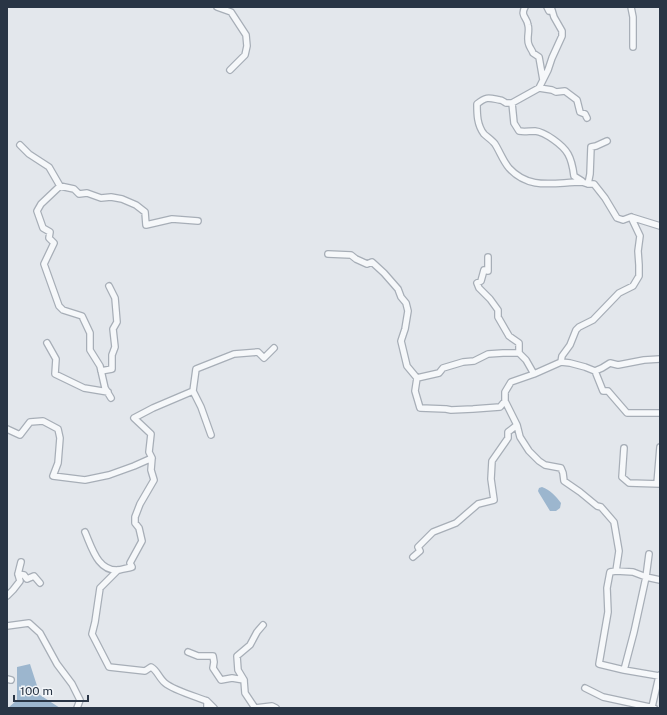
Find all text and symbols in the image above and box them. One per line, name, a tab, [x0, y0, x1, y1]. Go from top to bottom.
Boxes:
scale bar	[14, 677, 88, 703]
text: 100 m	[20, 684, 53, 698]

